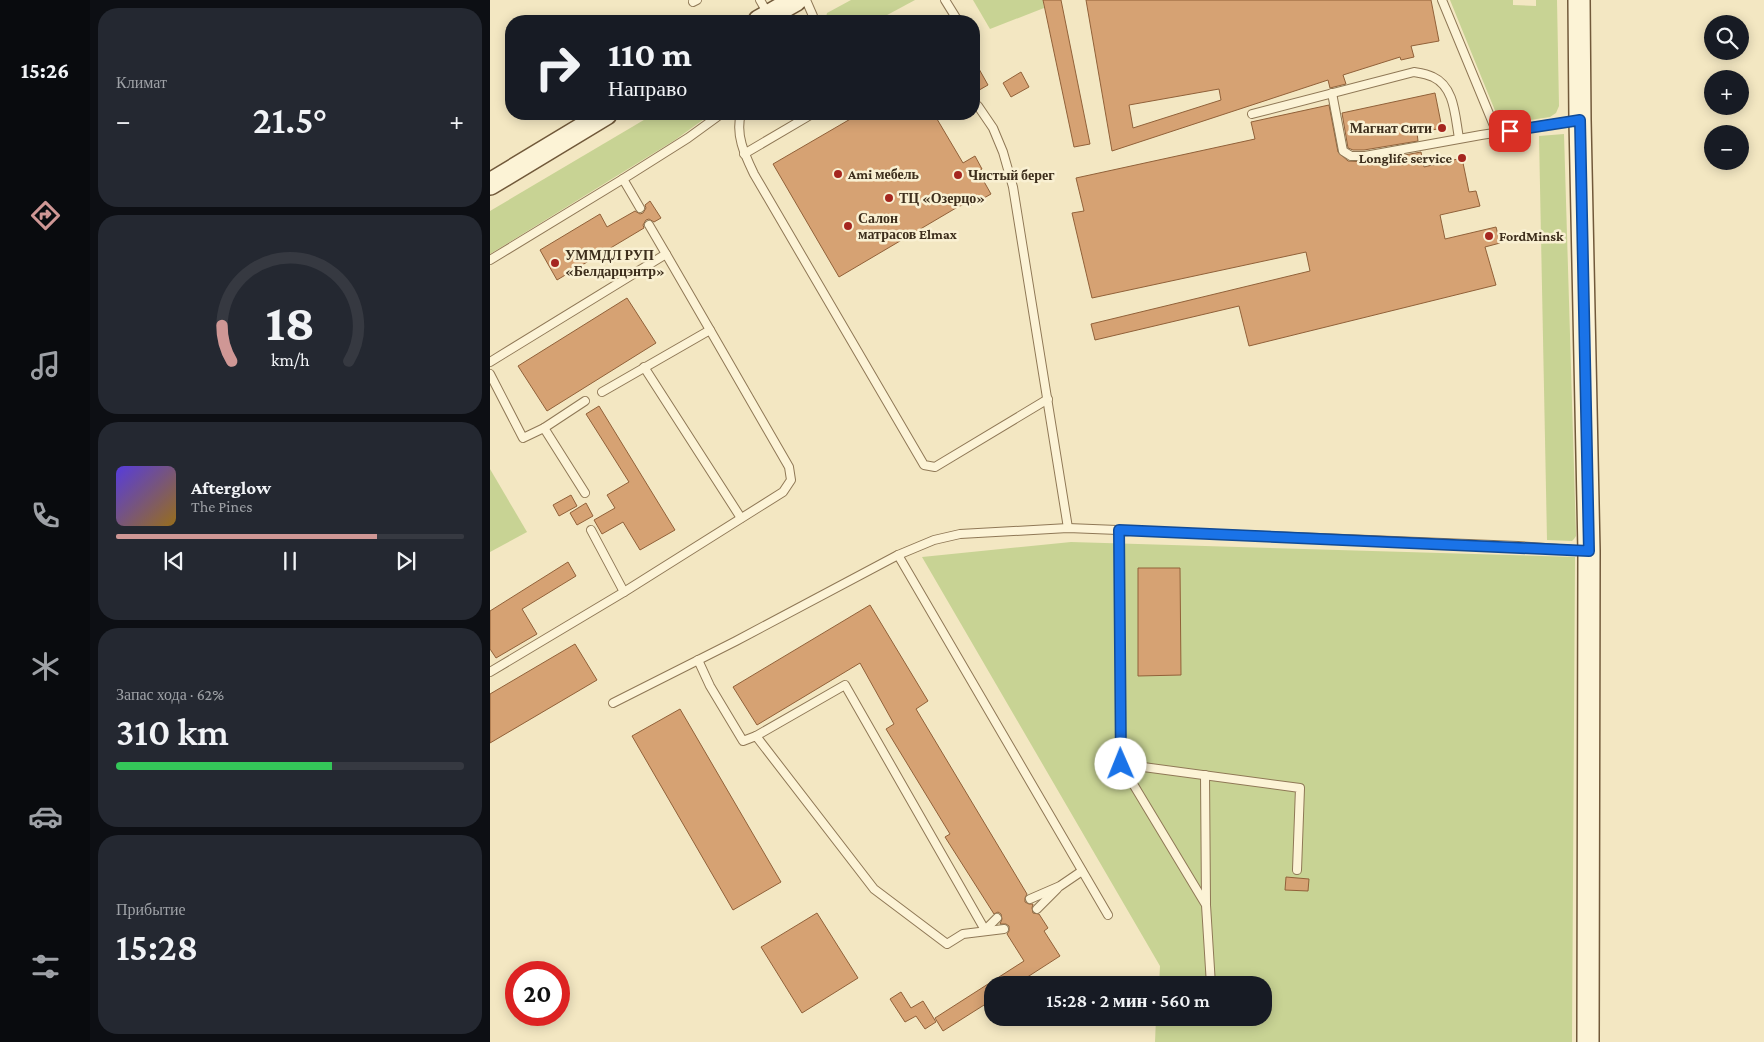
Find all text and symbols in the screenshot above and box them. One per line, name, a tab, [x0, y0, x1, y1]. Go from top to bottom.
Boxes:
map controls	[1704, 15, 1749, 170]
button: search	[1704, 15, 1749, 60]
icon: right	[525, 35, 590, 100]
text: 110 m	[608, 35, 692, 74]
text: 15:26	[21, 58, 69, 83]
button: +	[1704, 70, 1749, 115]
text: Климат	[116, 74, 167, 91]
text: Направо	[608, 76, 687, 101]
text: 21.5°	[253, 99, 327, 141]
text: −	[116, 105, 131, 136]
text: +	[449, 105, 464, 136]
pin	[1489, 110, 1531, 152]
icon: arrive	[1496, 117, 1524, 145]
place label: Магнат Cити	[1350, 120, 1432, 136]
marker: Магнат Cити	[1436, 122, 1448, 134]
button: −	[1704, 125, 1749, 170]
place label: Longlife service	[1359, 150, 1452, 166]
marker: Longlife service	[1456, 152, 1468, 164]
place label: Ami мебель	[847, 166, 920, 182]
place label: Чистый берег	[968, 167, 1055, 183]
marker: Ami мебель	[832, 168, 844, 180]
marker: Чистый берег	[952, 169, 964, 181]
place label: ТЦ «Озерцо»	[899, 190, 985, 206]
marker: ТЦ «Озерцо»	[883, 192, 895, 204]
icon: directions	[28, 198, 63, 233]
place label: Салон матрасов Elmax	[858, 210, 958, 242]
marker: Салон матрасов Elmax	[842, 220, 854, 232]
place label: FordMinsk	[1499, 228, 1564, 244]
marker: FordMinsk	[1483, 230, 1495, 242]
place label: УММДЛ РУП «Белдарцэнтр»	[565, 247, 665, 279]
marker: УММДЛ РУП «Белдарцэнтр»	[549, 257, 561, 269]
text: 18	[265, 293, 315, 351]
icon: music	[28, 348, 63, 383]
text: km/h	[271, 350, 310, 370]
text: Afterglow	[191, 477, 271, 498]
icon: phone	[28, 498, 63, 533]
text: The Pines	[191, 498, 252, 515]
icon: previous	[160, 547, 188, 575]
icon: pause	[276, 547, 304, 575]
icon: next	[392, 547, 420, 575]
icon: climate	[28, 649, 63, 684]
text: Запас хода · 62%	[116, 686, 224, 703]
text: 310 km	[116, 711, 229, 753]
position arrow	[1094, 737, 1146, 789]
icon: car	[28, 799, 63, 834]
text: Прибытие	[116, 901, 186, 918]
text: 15:28	[116, 926, 198, 968]
icon: filters	[28, 949, 63, 984]
speed limit sign: 20	[505, 961, 570, 1026]
text: 15:28 · 2 мин · 560 m	[1046, 990, 1210, 1011]

